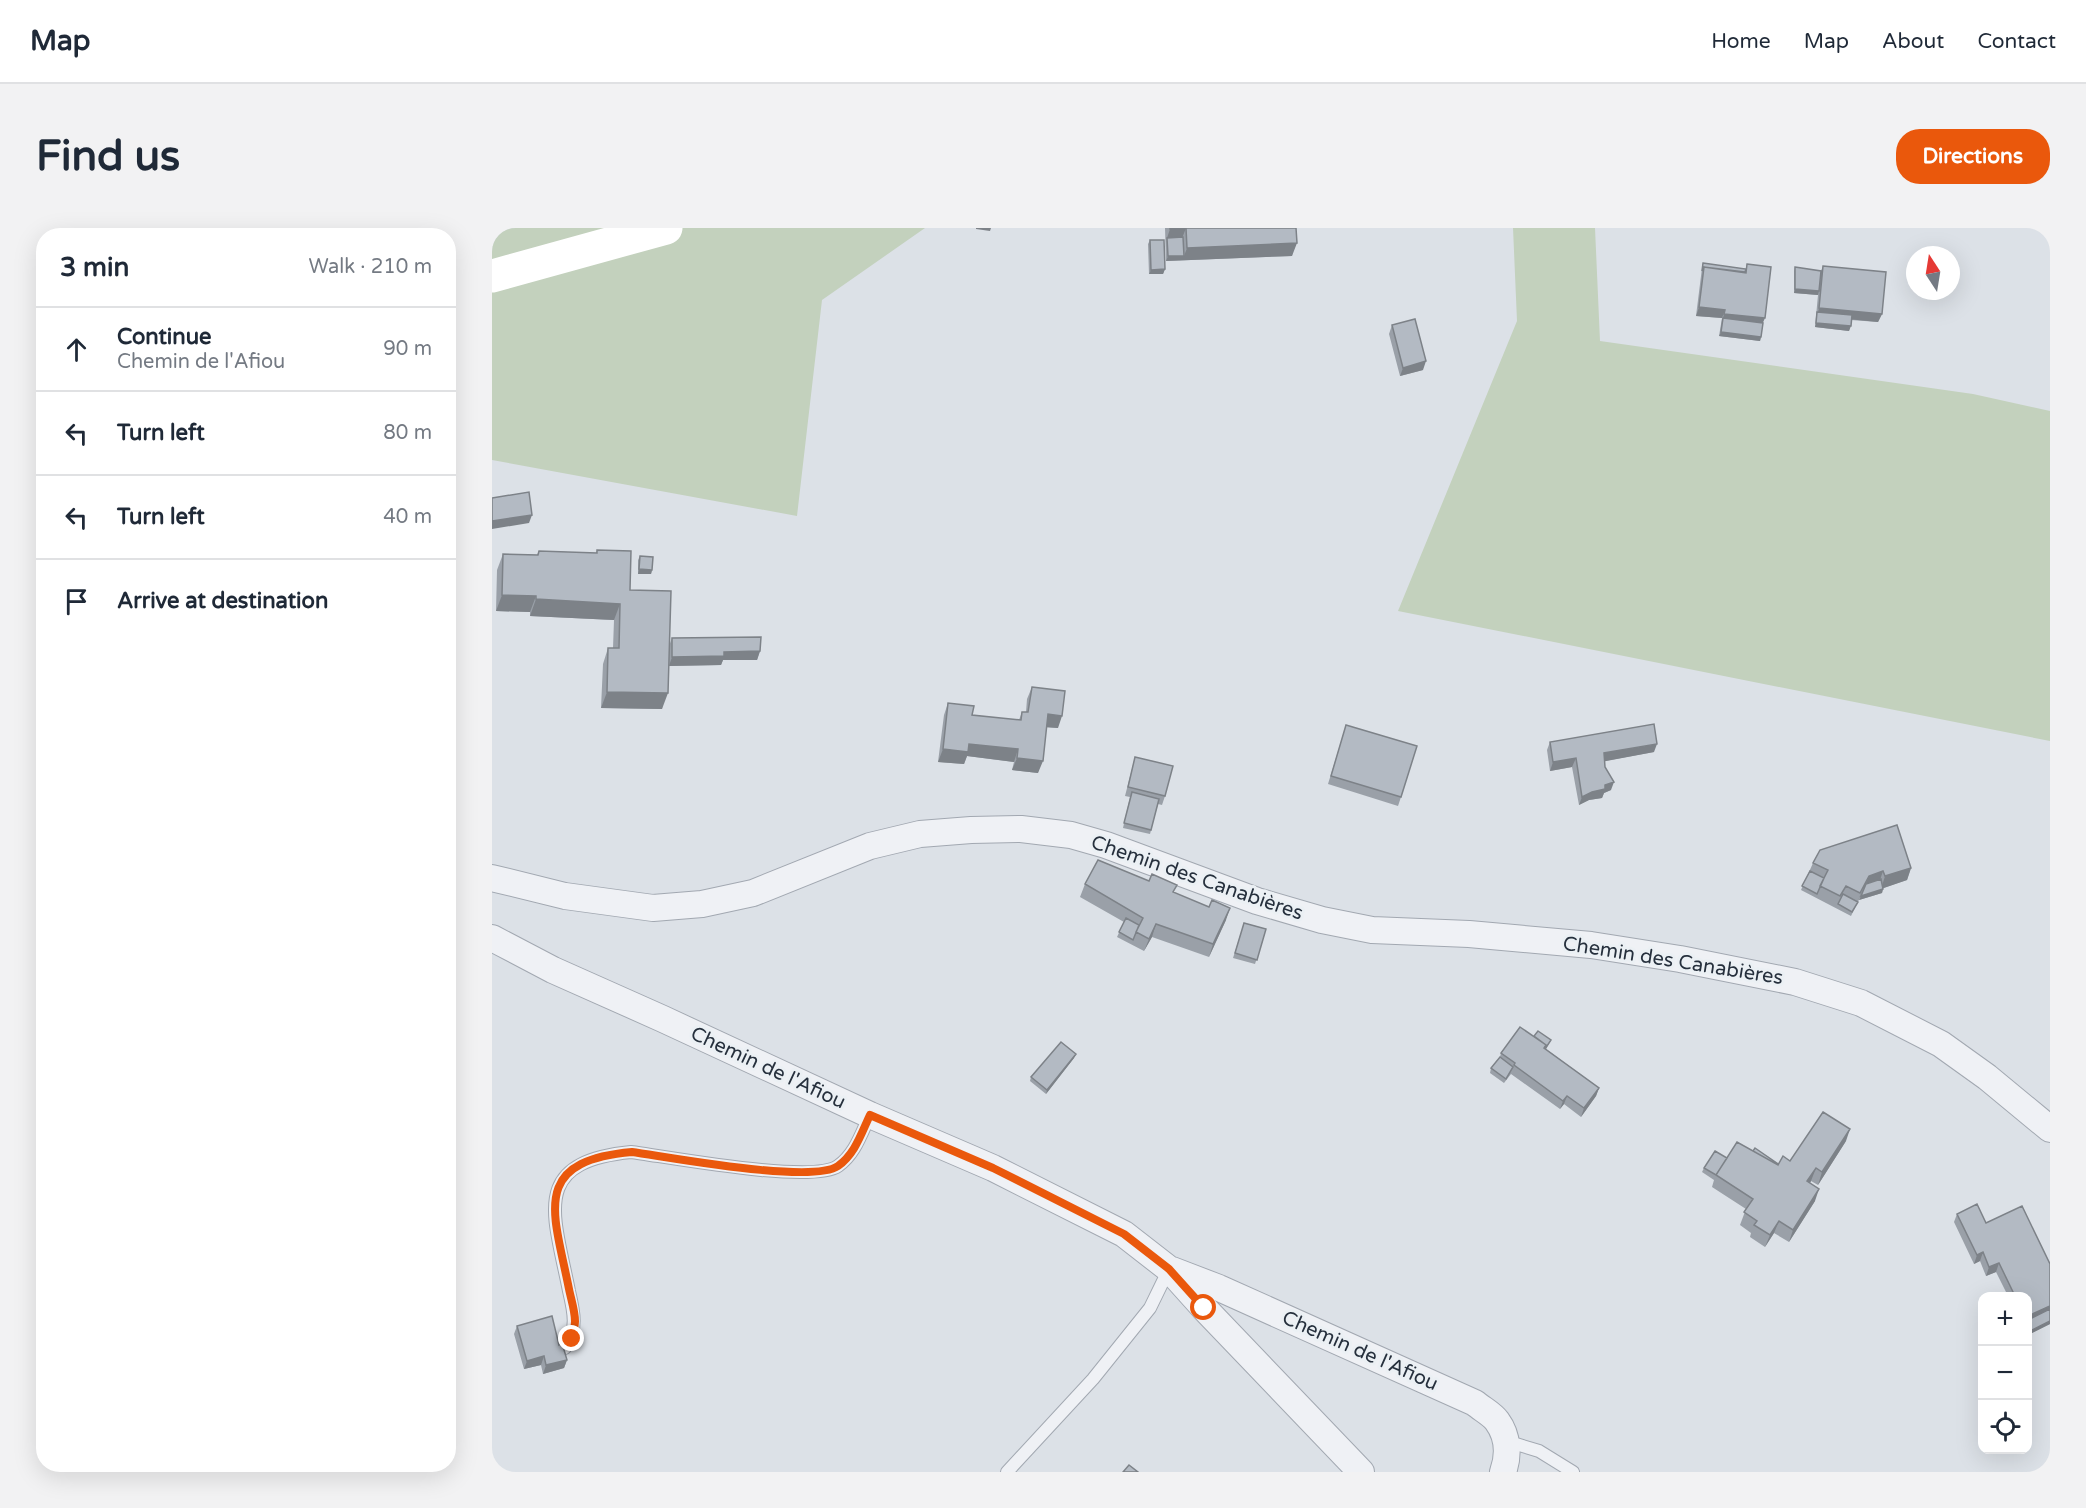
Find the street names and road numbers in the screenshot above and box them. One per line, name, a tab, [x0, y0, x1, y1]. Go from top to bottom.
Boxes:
street label: Chemin des Canabières	[1088, 830, 1306, 926]
street label: Chemin des Canabières	[1561, 932, 1785, 990]
street label: Chemin de l'Afiou	[687, 1022, 849, 1114]
street label: Chemin de l'Afiou	[1278, 1306, 1442, 1396]

